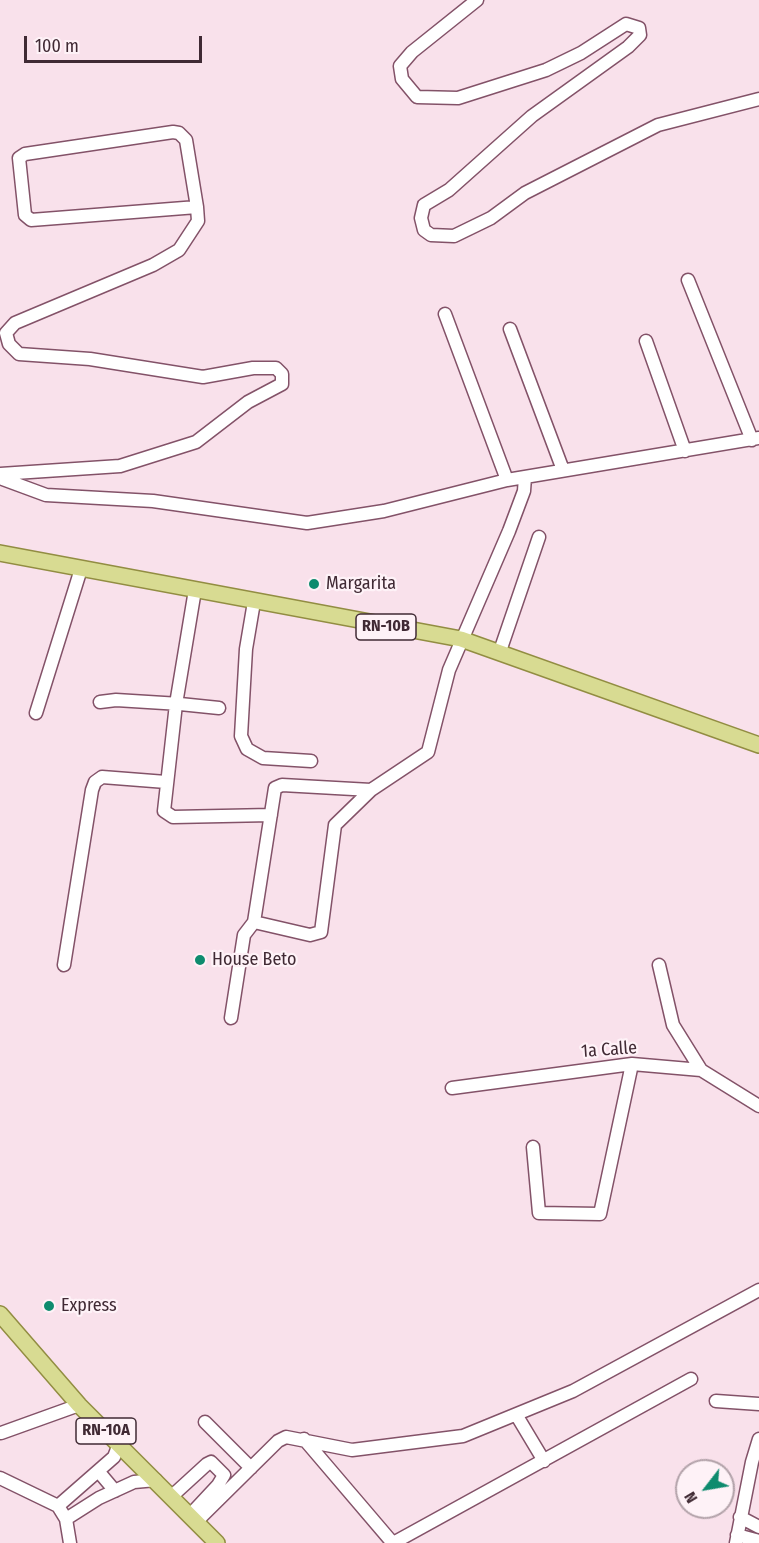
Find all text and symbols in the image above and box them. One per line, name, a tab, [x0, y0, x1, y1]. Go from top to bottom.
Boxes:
scale bar	[27, 24, 206, 62]
text: 100 m	[35, 35, 79, 57]
place label: Margarita	[326, 573, 396, 595]
marker: Margarita	[307, 577, 321, 591]
road number: RN-10B	[356, 614, 416, 640]
place label: House Beto	[212, 949, 296, 971]
marker: House Beto	[193, 953, 207, 967]
street label: 1a Calle	[580, 1037, 638, 1063]
place label: Express	[61, 1295, 117, 1317]
marker: Express	[42, 1299, 56, 1313]
road number: RN-10A	[76, 1418, 136, 1444]
north arrow	[675, 1459, 735, 1519]
text: N	[680, 1488, 701, 1507]

